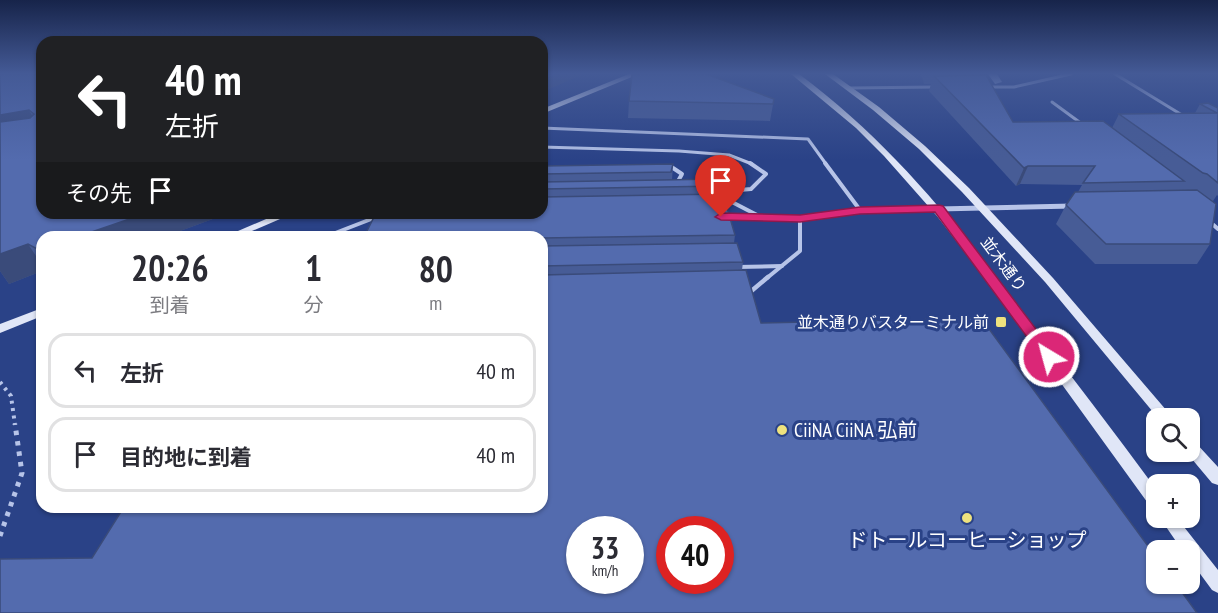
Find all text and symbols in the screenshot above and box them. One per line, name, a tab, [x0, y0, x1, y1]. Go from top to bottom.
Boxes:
text: 40 m	[165, 52, 242, 107]
icon: left	[66, 60, 144, 138]
text: 左折	[165, 109, 219, 143]
pin	[695, 155, 746, 217]
icon: arrive	[704, 164, 737, 197]
icon: arrive	[144, 174, 177, 207]
text: その先	[66, 179, 132, 207]
street label: 並木通り	[977, 232, 1031, 296]
text: 20:26	[131, 244, 209, 291]
text: 1	[305, 244, 322, 291]
text: 80	[419, 245, 453, 292]
text: m	[429, 290, 442, 316]
text: 到着	[150, 292, 190, 318]
text: 分	[304, 292, 324, 318]
place label: 並木通りバスターミナル前	[797, 312, 989, 332]
marker: 並木通りバスターミナル前	[994, 315, 1008, 329]
position arrow	[1017, 325, 1081, 389]
icon: left	[69, 354, 102, 387]
text: 40 m	[476, 357, 515, 385]
text: 左折	[120, 359, 164, 387]
map controls	[1146, 408, 1200, 594]
button: search	[1146, 408, 1200, 462]
place label: CiiNA CiiNA 弘前	[794, 417, 917, 443]
marker: CiiNA CiiNA 弘前	[775, 423, 789, 437]
icon: arrive	[69, 438, 102, 471]
text: 40 m	[476, 441, 515, 469]
text: 目的地に到着	[120, 443, 252, 471]
button: +	[1146, 474, 1200, 528]
marker: ドトールコーヒーショップ	[960, 511, 974, 525]
speed limit sign: 40	[656, 516, 734, 594]
place label: ドトールコーヒーショップ	[847, 527, 1087, 553]
text: 33	[591, 528, 619, 567]
button: −	[1146, 540, 1200, 594]
text: km/h	[592, 561, 618, 580]

